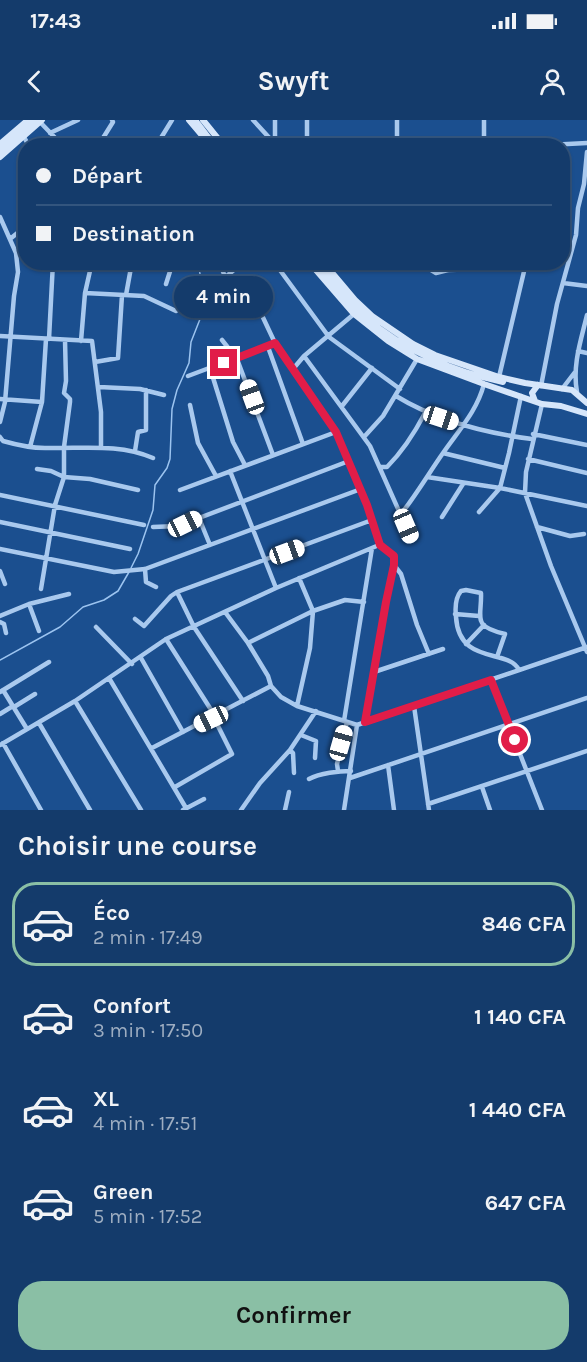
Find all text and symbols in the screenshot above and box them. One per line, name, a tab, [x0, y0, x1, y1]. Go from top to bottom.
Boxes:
text: 17:43	[30, 8, 82, 34]
icon: back	[18, 65, 51, 98]
text: Swyft	[258, 65, 329, 97]
icon: person	[536, 65, 569, 98]
text: Départ	[72, 163, 142, 189]
text: Destination	[72, 221, 195, 247]
callout: 4 min	[174, 276, 274, 318]
text: 4 min	[196, 285, 251, 308]
route end	[210, 349, 237, 376]
car	[237, 377, 267, 417]
car	[421, 404, 461, 432]
car	[391, 506, 421, 546]
car	[165, 508, 205, 540]
car	[267, 537, 307, 567]
car	[191, 703, 231, 735]
car	[327, 723, 355, 763]
route start	[501, 726, 528, 753]
text: Choisir une course	[18, 830, 257, 862]
icon: car	[21, 897, 75, 951]
text: Éco	[93, 900, 130, 926]
text: 846 CFA	[481, 911, 566, 937]
text: 2 min · 17:49	[93, 926, 203, 949]
icon: car	[21, 990, 75, 1044]
text: Confort	[93, 993, 171, 1019]
text: 1 140 CFA	[474, 1004, 566, 1030]
text: 3 min · 17:50	[93, 1019, 203, 1042]
icon: car	[21, 1083, 75, 1137]
text: XL	[93, 1086, 119, 1112]
text: 1 440 CFA	[469, 1097, 566, 1123]
text: 4 min · 17:51	[93, 1112, 197, 1135]
icon: car	[21, 1176, 75, 1230]
text: Green	[93, 1179, 154, 1205]
text: 647 CFA	[485, 1190, 566, 1216]
text: 5 min · 17:52	[93, 1205, 202, 1228]
button: Confirmer	[18, 1281, 569, 1350]

